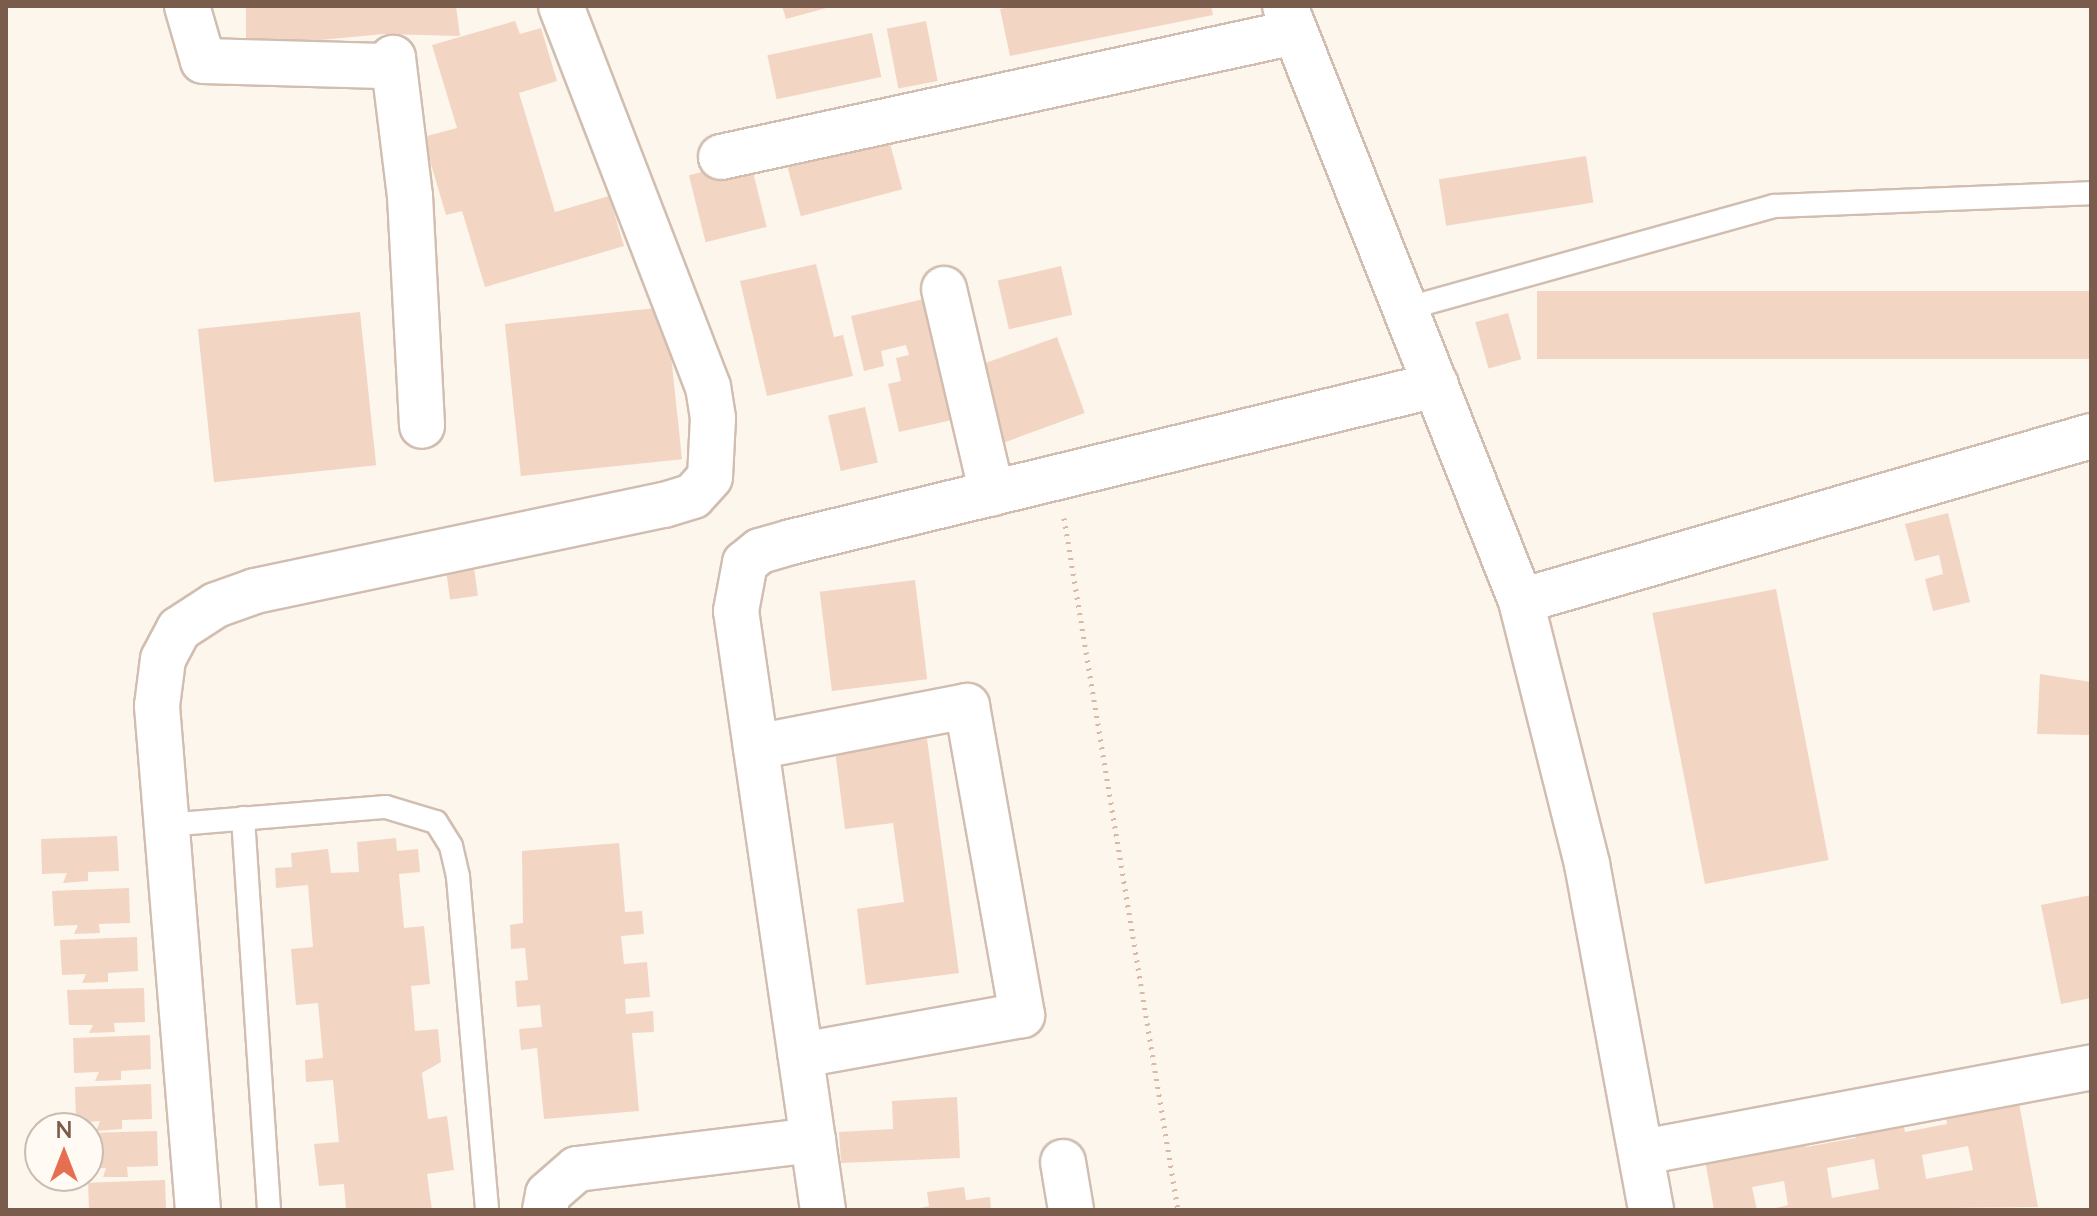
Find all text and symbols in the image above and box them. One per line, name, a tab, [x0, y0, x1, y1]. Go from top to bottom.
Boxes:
north arrow	[24, 1112, 104, 1192]
text: N	[56, 1116, 72, 1143]

